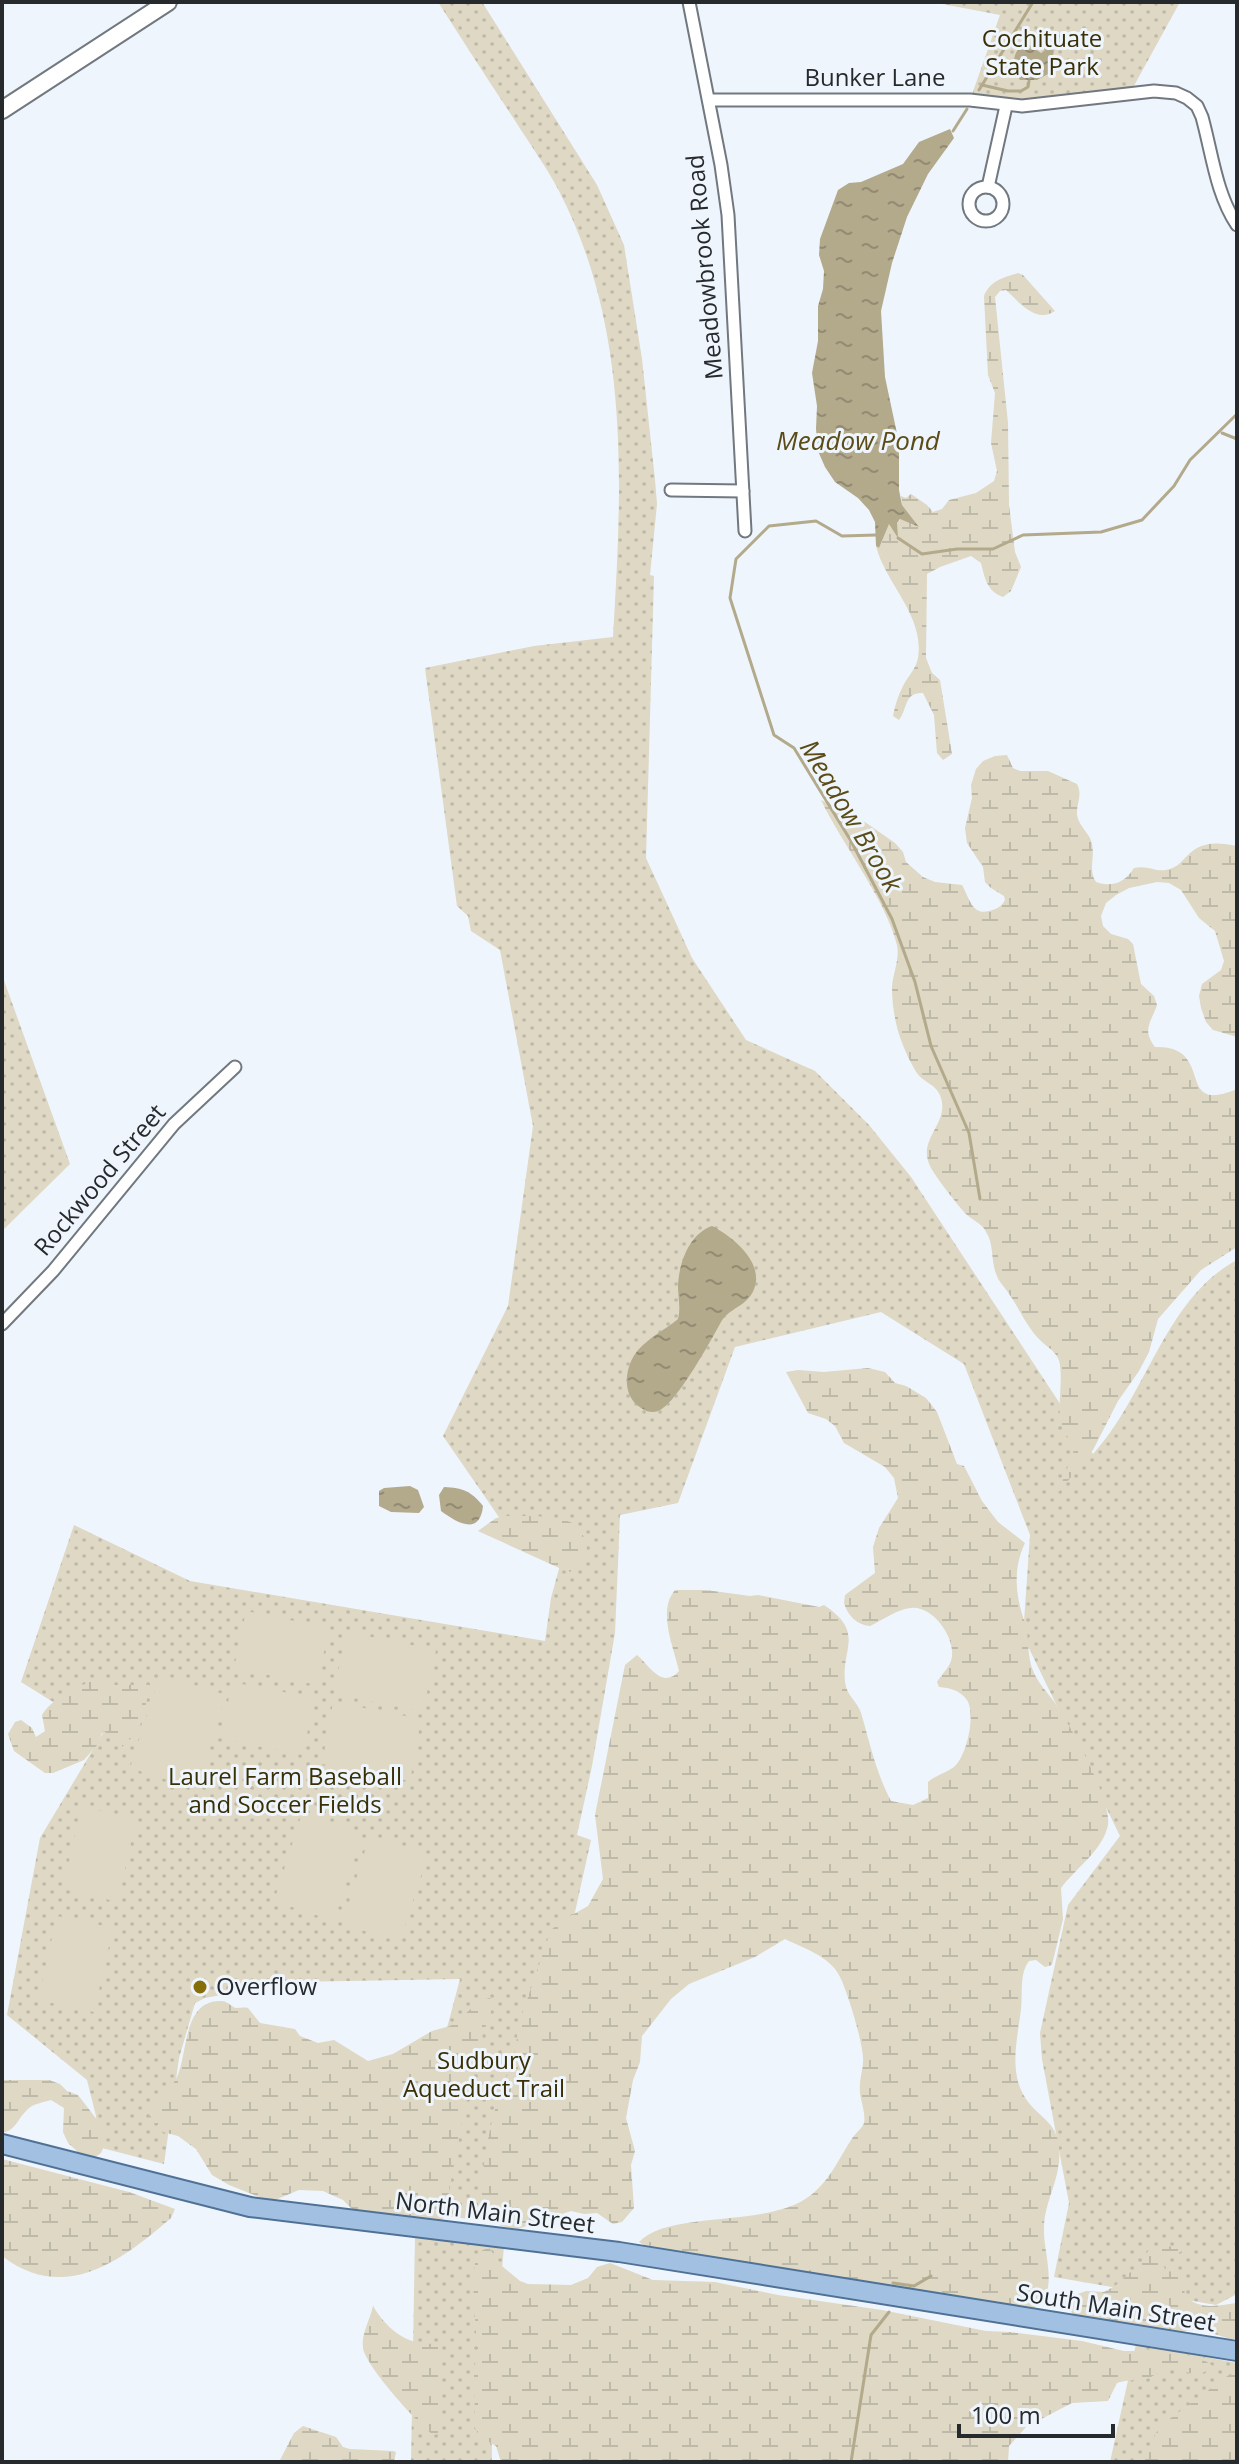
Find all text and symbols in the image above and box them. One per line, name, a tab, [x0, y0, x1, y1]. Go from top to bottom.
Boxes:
park label: Cochituate State Park	[982, 21, 1102, 82]
street label: Bunker Lane	[804, 60, 946, 93]
street label: Meadowbrook Road	[677, 153, 730, 381]
water label: Meadow Pond	[776, 422, 941, 458]
water label: Meadow Brook	[792, 732, 912, 900]
street label: Rockwood Street	[26, 1096, 172, 1262]
park label: Laurel Farm Baseball and Soccer Fields	[168, 1759, 402, 1820]
place label: Overflow	[216, 1969, 318, 2002]
marker: Overflow	[191, 1978, 209, 1996]
park label: Sudbury Aqueduct Trail	[403, 2043, 565, 2104]
street label: North Main Street	[394, 2183, 597, 2240]
street label: South Main Street	[1014, 2275, 1218, 2339]
scale bar	[959, 2388, 1113, 2438]
text: 100 m	[971, 2398, 1041, 2431]

